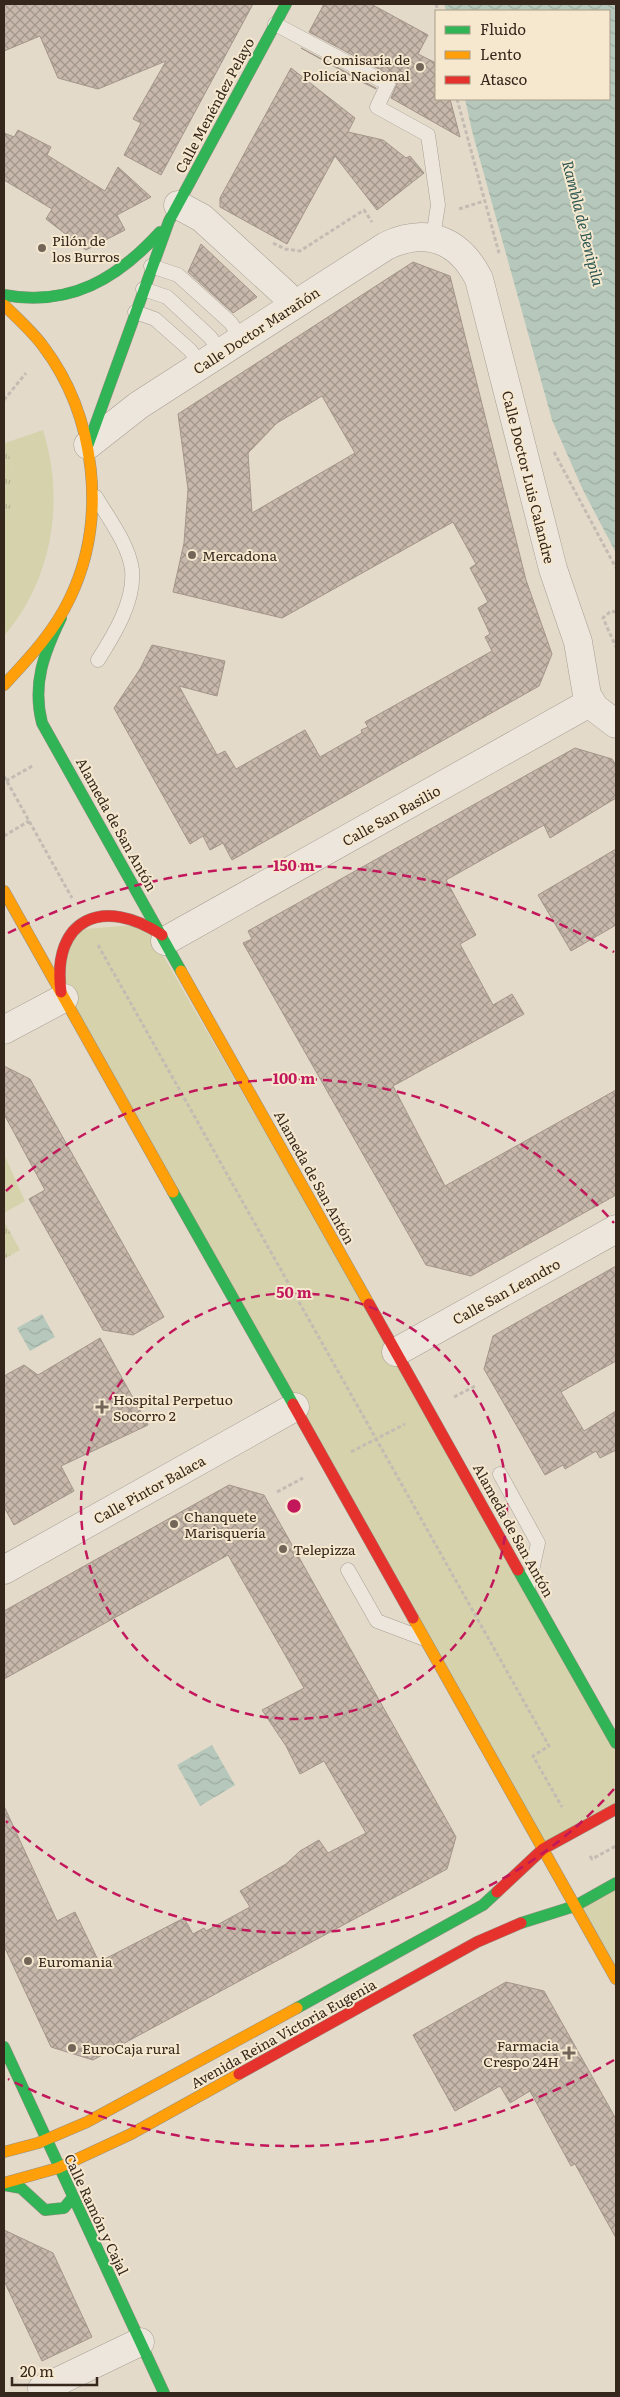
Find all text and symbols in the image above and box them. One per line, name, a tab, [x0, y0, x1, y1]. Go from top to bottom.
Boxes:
legend	[435, 10, 610, 100]
text: Fluido	[480, 17, 526, 40]
street label: Calle Menéndez Pelayo	[170, 34, 258, 176]
text: Lento	[480, 42, 522, 65]
place label: Comisaría de Policía Nacional	[303, 49, 410, 85]
marker: Comisaría de Policía Nacional	[414, 61, 426, 73]
text: Atasco	[480, 67, 527, 90]
water label: Rambla de Benipila	[557, 158, 611, 289]
place label: Pilón de los Burros	[52, 230, 119, 266]
marker: Pilón de los Burros	[36, 242, 48, 254]
street label: Calle Doctor Marañón	[189, 282, 323, 378]
street label: Calle Doctor Luis Calandre	[498, 388, 560, 566]
place label: Mercadona	[202, 545, 278, 565]
marker: Mercadona	[186, 549, 198, 561]
street label: Alameda de San Antón	[72, 754, 162, 894]
street label: Calle San Basilio	[338, 780, 444, 850]
text: 150 m	[273, 853, 315, 876]
text: 100 m	[273, 1066, 315, 1089]
street label: Alameda de San Antón	[270, 1107, 360, 1247]
street label: Calle San Leandro	[449, 1253, 563, 1329]
text: 50 m	[276, 1280, 312, 1303]
place label: Hospital Perpetuo Socorro 2	[113, 1389, 233, 1425]
marker: Hospital Perpetuo Socorro 2	[95, 1400, 109, 1414]
street label: Calle Pintor Balaca	[89, 1450, 209, 1528]
street label: Alameda de San Antón	[469, 1460, 559, 1600]
centre of rings	[285, 1497, 303, 1515]
place label: Chanquete Marisquería	[184, 1506, 266, 1542]
marker: Chanquete Marisquería	[168, 1518, 180, 1530]
place label: Telepizza	[293, 1539, 356, 1559]
marker: Telepizza	[277, 1543, 289, 1555]
place label: Euromania	[38, 1951, 113, 1971]
marker: Euromania	[22, 1955, 34, 1967]
street label: Avenida Reina Victoria Eugenia	[187, 1973, 380, 2092]
place label: Farmacia Crespo 24H	[483, 2035, 559, 2071]
place label: EuroCaja rural	[82, 2038, 180, 2058]
marker: EuroCaja rural	[66, 2042, 78, 2054]
marker: Farmacia Crespo 24H	[563, 2047, 575, 2059]
street label: Calle Ramón y Cajal	[60, 2150, 134, 2278]
scale bar	[12, 2354, 98, 2386]
text: 20 m	[20, 2359, 54, 2382]

